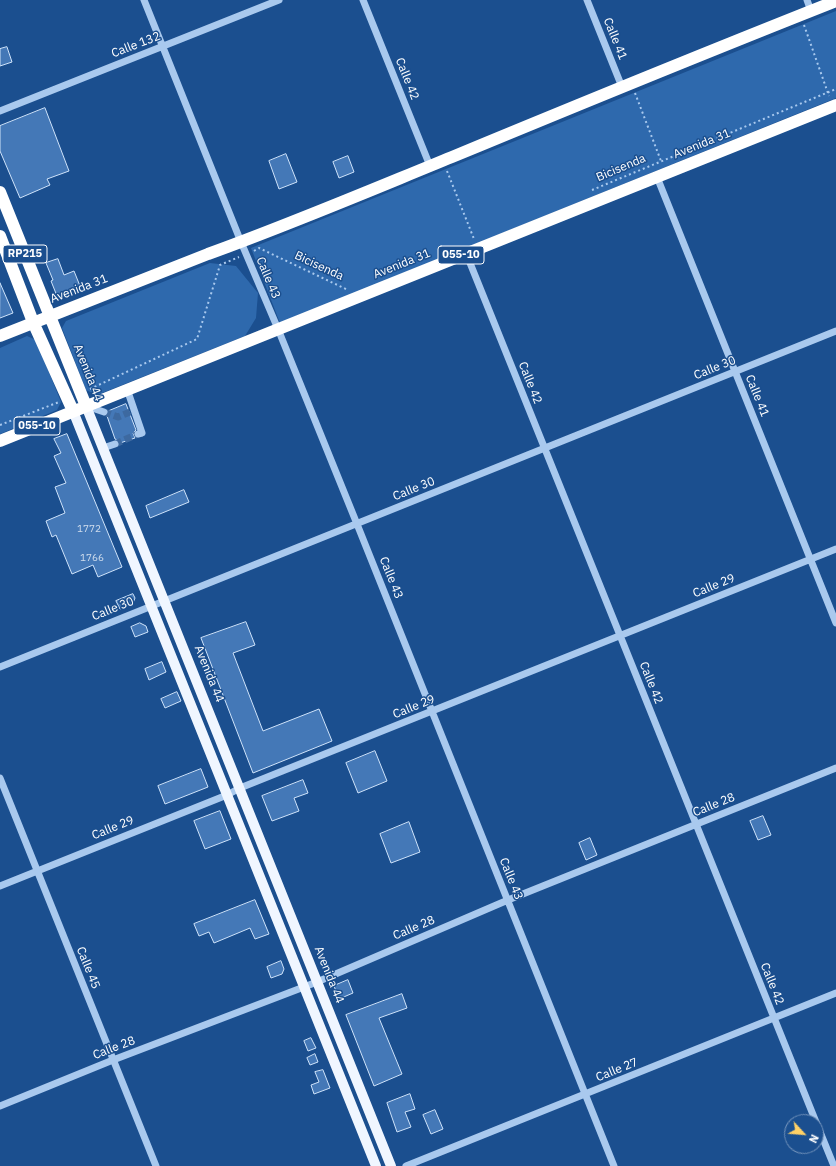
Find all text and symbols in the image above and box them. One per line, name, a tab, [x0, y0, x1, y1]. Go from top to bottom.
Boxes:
street label: Calle 41	[600, 16, 630, 62]
street label: Calle 132	[109, 29, 163, 61]
street label: Calle 42	[392, 56, 422, 102]
street label: Avenida 31	[671, 126, 733, 162]
street label: Bicisenda	[594, 151, 648, 185]
road number: RP215	[3, 245, 47, 263]
street label: Avenida 31	[371, 246, 433, 282]
road number: 055-10	[438, 246, 484, 264]
street label: Bicisenda	[292, 248, 346, 284]
street label: Calle 43	[253, 255, 283, 301]
street label: Avenida 31	[48, 271, 110, 307]
street label: Avenida 44	[70, 342, 106, 404]
street label: Calle 30	[692, 353, 738, 383]
street label: Calle 42	[515, 360, 545, 406]
street label: Calle 41	[742, 373, 772, 419]
road number: 055-10	[14, 417, 60, 435]
street label: Calle 30	[391, 474, 437, 504]
house number: 1772	[77, 523, 101, 535]
house number: 1766	[80, 552, 104, 564]
street label: Calle 43	[376, 555, 406, 601]
street label: Calle 29	[691, 571, 737, 601]
street label: Calle 30	[90, 594, 136, 624]
street label: Avenida 44	[191, 643, 227, 705]
street label: Calle 42	[636, 660, 666, 706]
street label: Calle 29	[391, 692, 437, 722]
street label: Calle 28	[691, 790, 737, 820]
street label: Calle 29	[90, 813, 136, 843]
street label: Calle 43	[496, 856, 526, 902]
street label: Calle 28	[391, 913, 437, 943]
street label: Avenida 44	[311, 944, 347, 1006]
street label: Calle 45	[73, 945, 103, 991]
street label: Calle 42	[757, 961, 787, 1007]
street label: Calle 28	[91, 1033, 137, 1063]
street label: Calle 27	[594, 1055, 640, 1085]
north arrow	[784, 1114, 824, 1154]
text: N	[806, 1132, 822, 1145]

